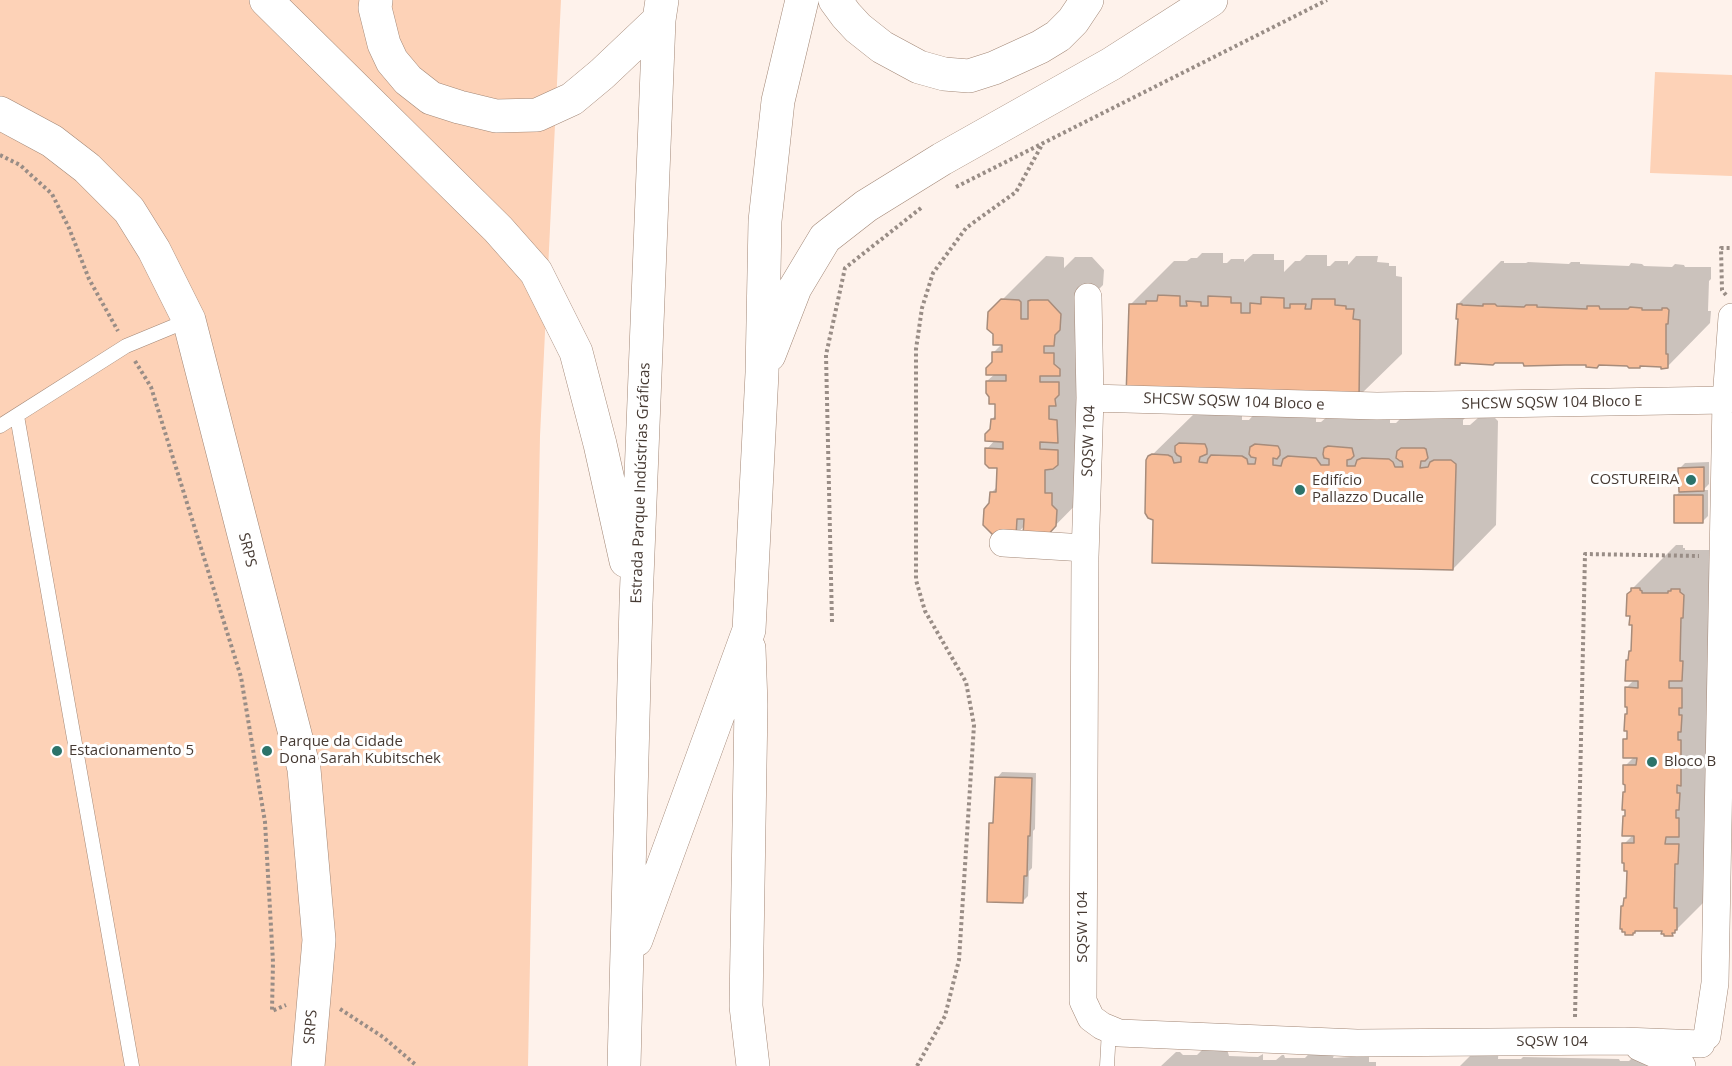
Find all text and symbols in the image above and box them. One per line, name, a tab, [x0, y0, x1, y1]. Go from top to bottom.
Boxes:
street label: Estrada Parque Indústrias Gráficas	[628, 362, 654, 604]
street label: SHCSW SQSW 104 Bloco e	[1143, 390, 1325, 414]
street label: SHCSW SQSW 104 Bloco E	[1461, 392, 1643, 414]
street label: SQSW 104	[1079, 405, 1099, 477]
place label: COSTUREIRA	[1590, 471, 1679, 489]
place label: Edifício Pallazzo Ducalle	[1312, 472, 1424, 507]
marker: COSTUREIRA	[1684, 473, 1698, 487]
marker: Edifício Pallazzo Ducalle	[1293, 483, 1307, 497]
street label: SRPS	[234, 531, 260, 569]
place label: Parque da Cidade Dona Sarah Kubitschek	[279, 733, 441, 768]
place label: Estacionamento 5	[69, 742, 194, 760]
marker: Estacionamento 5	[50, 744, 64, 758]
marker: Parque da Cidade Dona Sarah Kubitschek	[260, 744, 274, 758]
place label: Bloco B	[1664, 753, 1716, 771]
marker: Bloco B	[1645, 755, 1659, 769]
street label: SQSW 104	[1074, 891, 1092, 963]
street label: SRPS	[301, 1009, 321, 1045]
street label: SQSW 104	[1516, 1033, 1588, 1051]

